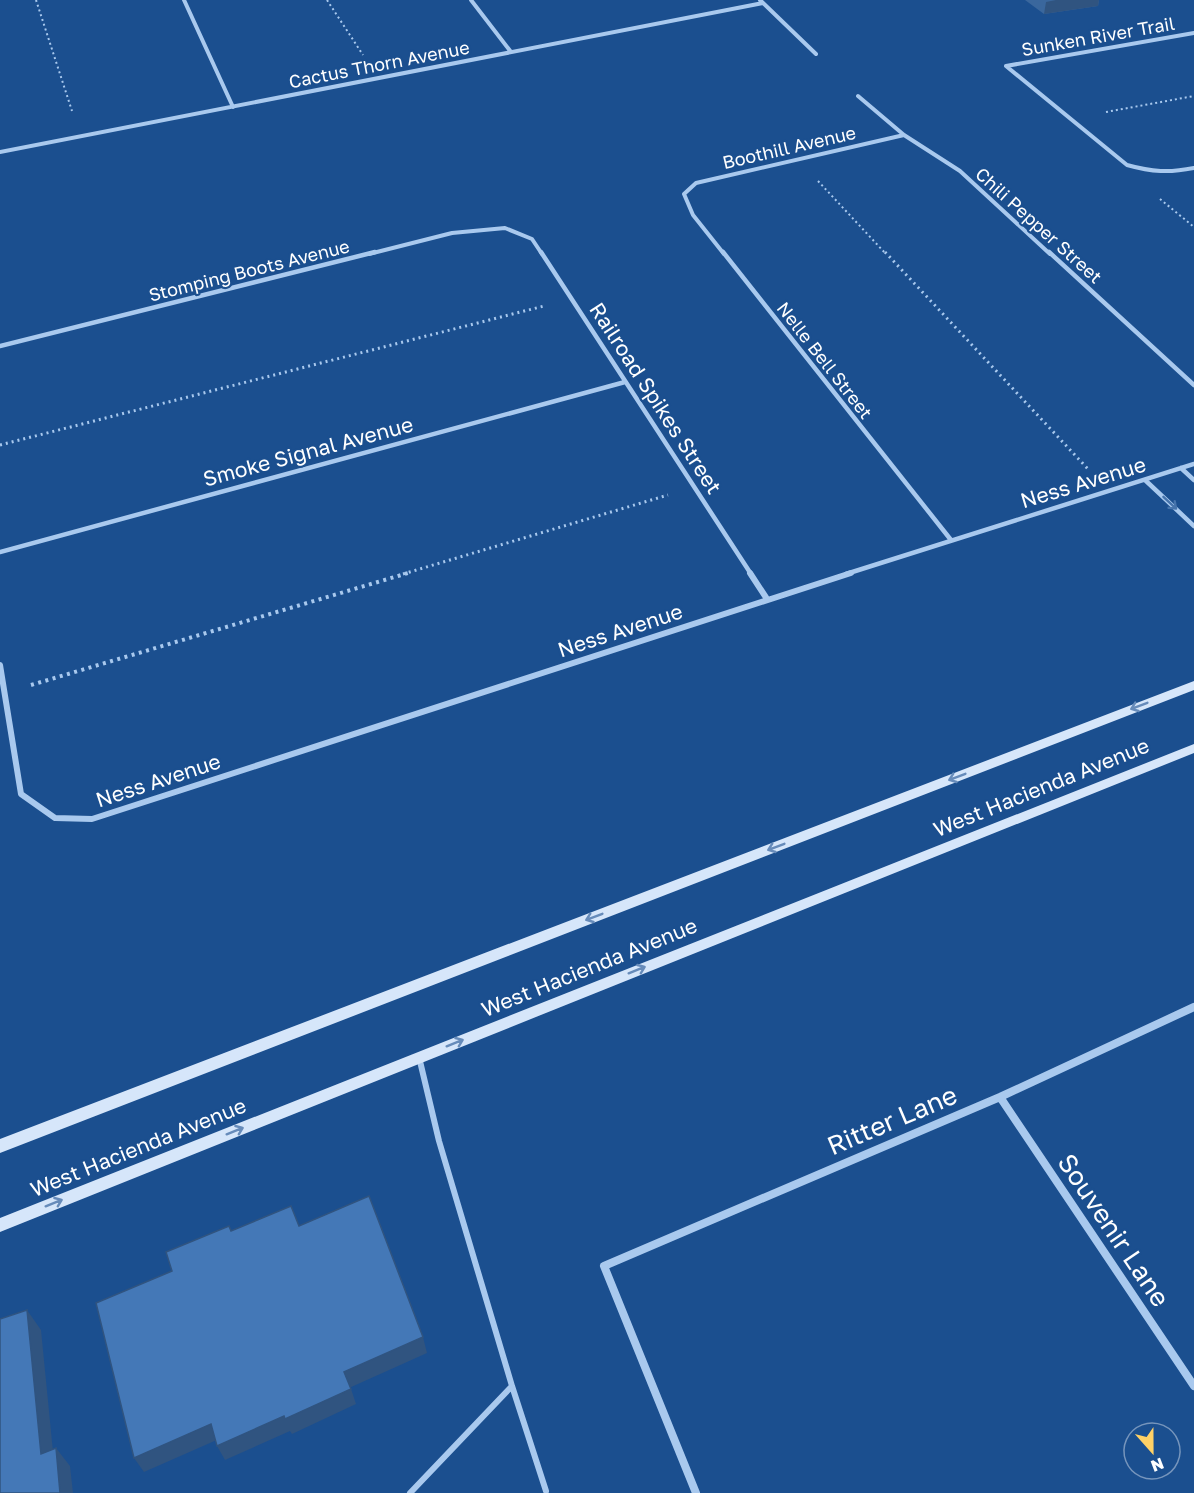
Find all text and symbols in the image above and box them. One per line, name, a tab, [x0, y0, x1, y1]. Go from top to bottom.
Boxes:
street label: Sunken River Trail	[1020, 12, 1177, 60]
street label: Cactus Thorn Avenue	[287, 36, 471, 92]
street label: Boothill Avenue	[720, 121, 858, 173]
street label: Chili Pepper Street	[971, 162, 1107, 288]
street label: Stomping Boots Avenue	[146, 234, 352, 306]
street label: Railroad Spikes Street	[584, 297, 728, 499]
street label: Nelle Bell Street	[773, 297, 877, 423]
street label: Smoke Signal Avenue	[200, 410, 416, 492]
street label: Ness Avenue	[1017, 451, 1149, 513]
one-way arrow	[1162, 496, 1177, 510]
street label: Ness Avenue	[554, 598, 686, 662]
one-way arrow	[1131, 702, 1149, 713]
street label: West Hacienda Avenue	[929, 732, 1153, 842]
street label: Ness Avenue	[92, 748, 224, 812]
one-way arrow	[949, 772, 967, 783]
one-way arrow	[767, 842, 785, 853]
street label: West Hacienda Avenue	[477, 912, 701, 1022]
one-way arrow	[585, 912, 603, 923]
one-way arrow	[627, 964, 645, 975]
one-way arrow	[446, 1036, 464, 1047]
street label: Ritter Lane	[823, 1079, 961, 1161]
street label: West Hacienda Avenue	[26, 1092, 250, 1202]
one-way arrow	[226, 1124, 244, 1135]
street label: Souvenir Lane	[1052, 1148, 1176, 1312]
one-way arrow	[45, 1197, 63, 1208]
north arrow	[1122, 1421, 1182, 1481]
text: N	[1148, 1453, 1167, 1477]

